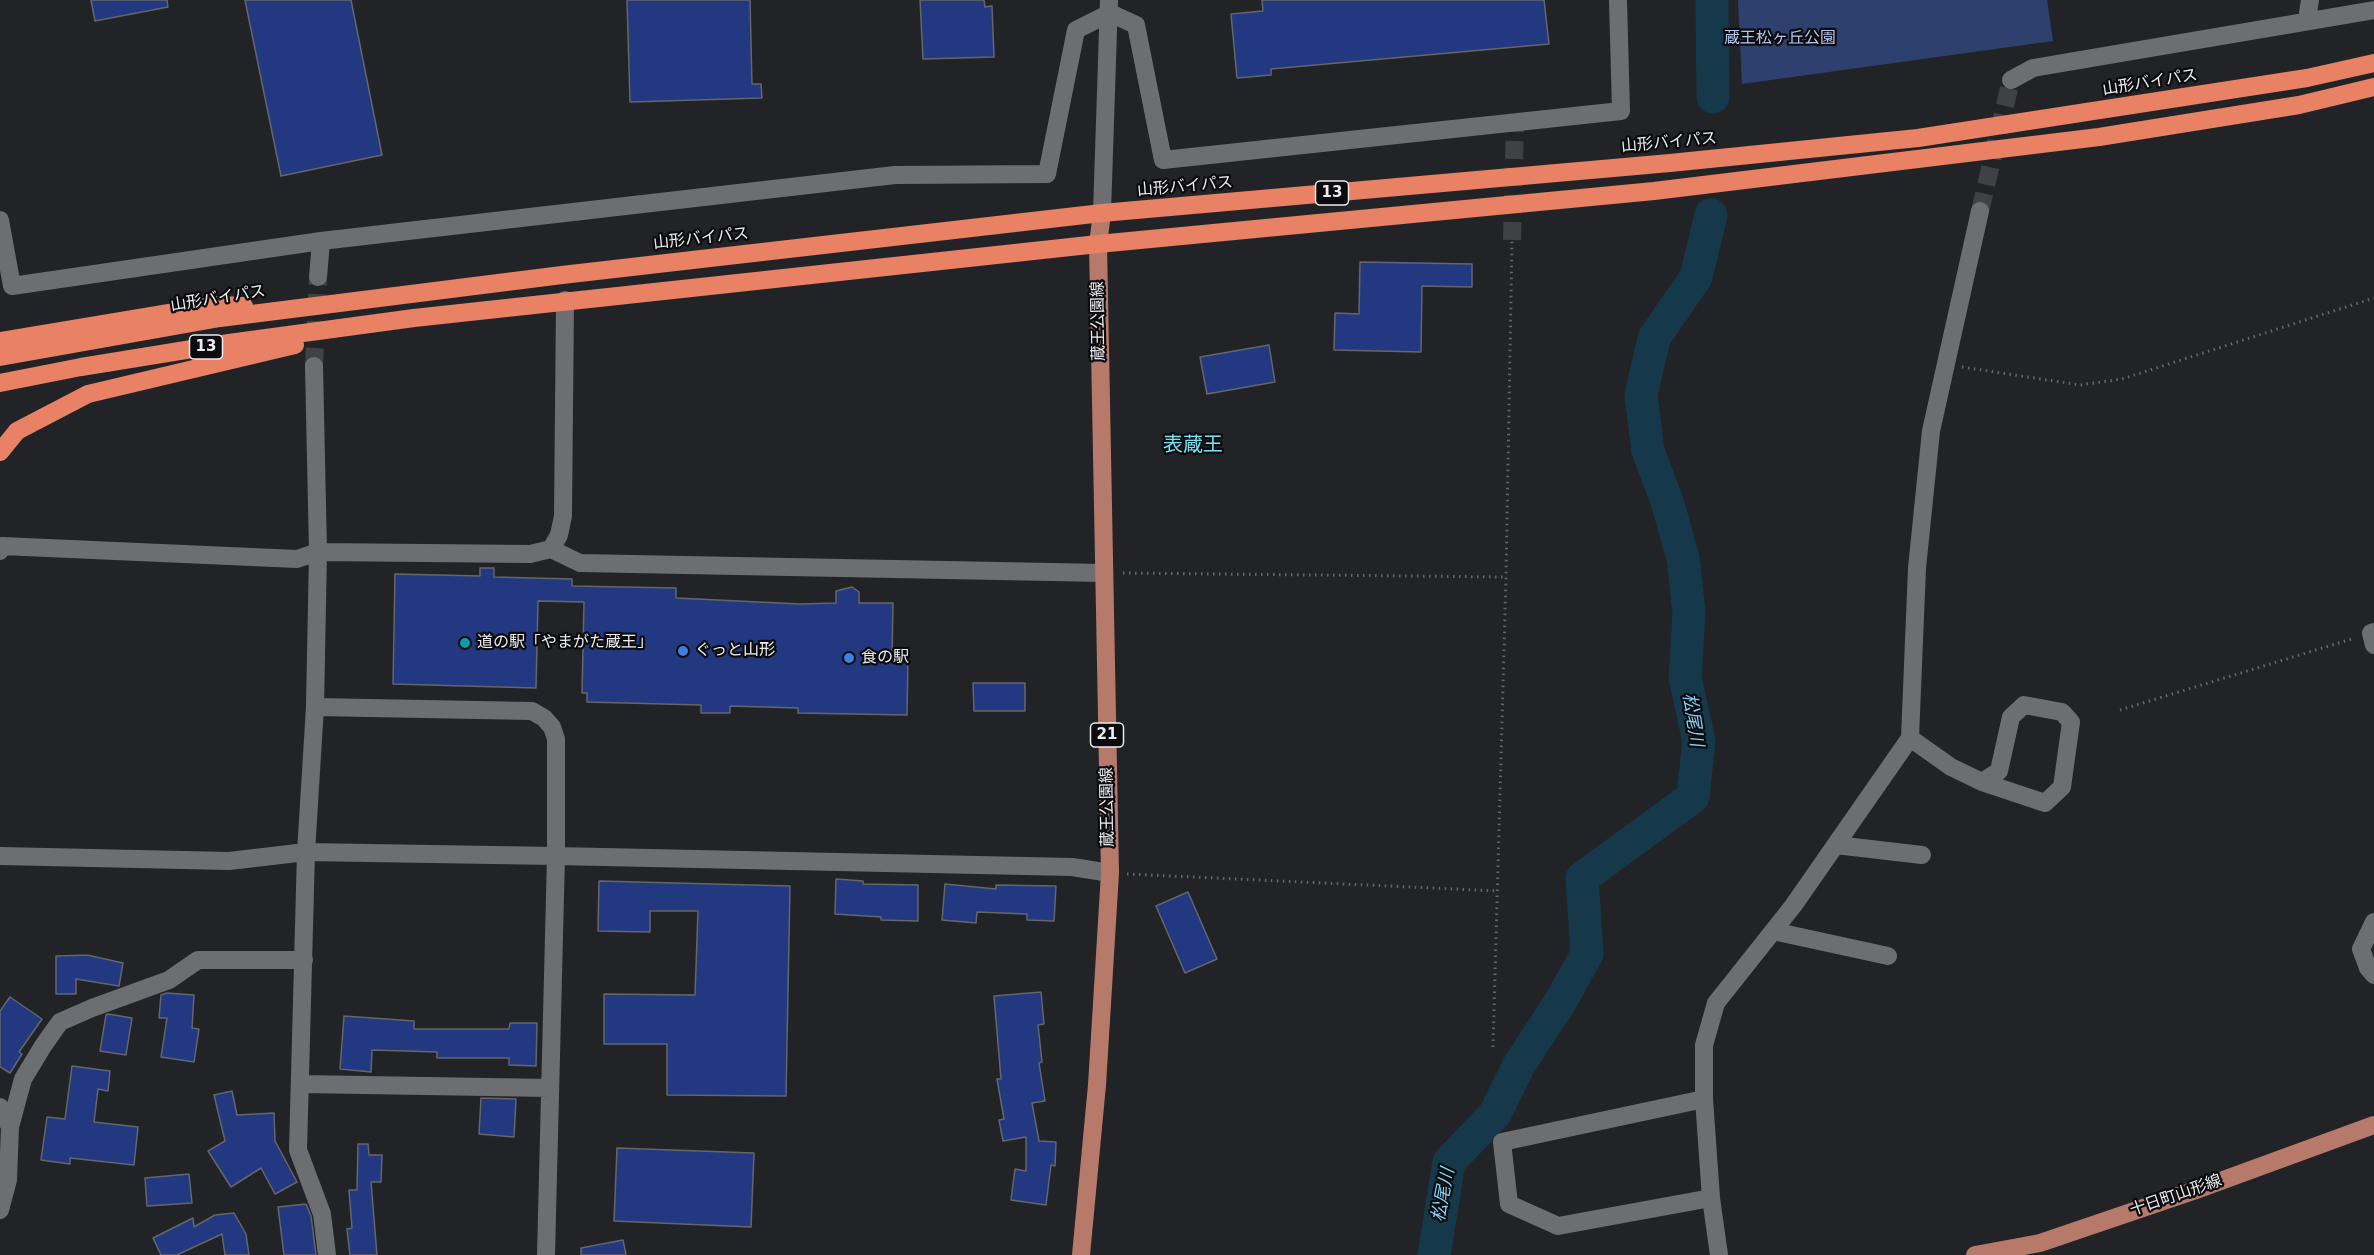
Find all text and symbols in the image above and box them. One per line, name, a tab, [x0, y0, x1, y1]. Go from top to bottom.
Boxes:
park label: 蔵王松ヶ丘公園	[1724, 29, 1836, 49]
street label: 山形バイパス	[2101, 66, 2199, 100]
street label: 山形バイパス	[1620, 129, 1718, 157]
street label: 山形バイパス	[1136, 173, 1234, 201]
road number: 13	[1316, 181, 1348, 205]
street label: 山形バイパス	[652, 224, 750, 254]
street label: 蔵王公園線	[1089, 281, 1109, 361]
street label: 山形バイパス	[169, 282, 267, 316]
road number: 13	[190, 335, 222, 359]
district label: 表蔵王	[1163, 434, 1223, 458]
place label: 道の駅「やまがた蔵王」	[477, 633, 653, 653]
marker: 道の駅「やまがた蔵王」	[458, 636, 472, 650]
place label: ぐっと山形	[695, 641, 775, 661]
marker: ぐっと山形	[676, 644, 690, 658]
place label: 食の駅	[861, 648, 909, 668]
marker: 食の駅	[842, 651, 856, 665]
water label: 松尾川	[1677, 692, 1707, 748]
road number: 21	[1090, 723, 1124, 747]
street label: 蔵王公園線	[1098, 767, 1118, 847]
water label: 松尾川	[1428, 1166, 1460, 1224]
street label: 十日町山形線	[2127, 1171, 2225, 1221]

